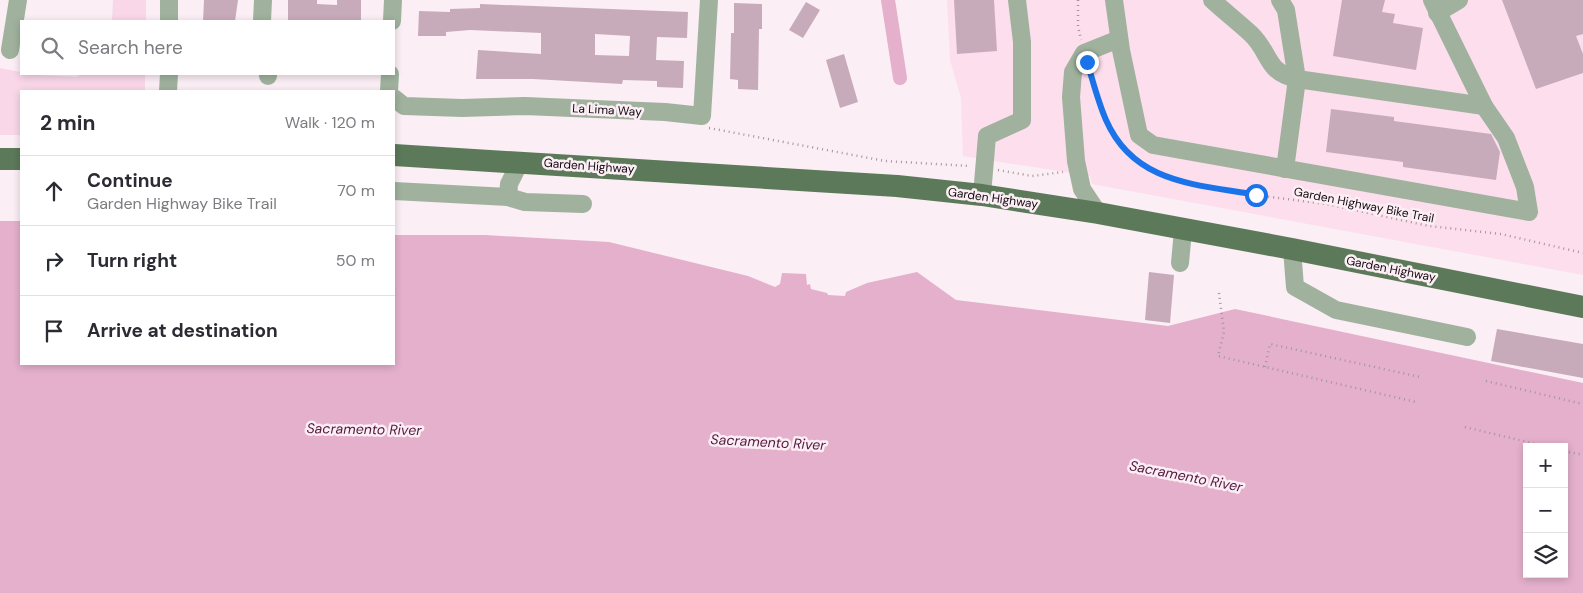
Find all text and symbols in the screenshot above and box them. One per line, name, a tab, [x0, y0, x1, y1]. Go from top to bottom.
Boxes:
search box	[20, 20, 395, 75]
icon: search	[38, 34, 66, 62]
text: Search here	[78, 35, 183, 60]
route end	[1076, 51, 1099, 74]
street label: La Lima Way	[572, 100, 643, 120]
text: 2 min	[40, 109, 96, 137]
text: Walk · 120 m	[285, 112, 375, 133]
street label: Garden Highway	[543, 155, 635, 177]
text: Continue	[87, 168, 173, 193]
icon: ahead	[40, 177, 68, 205]
text: 70 m	[337, 180, 375, 201]
street label: Garden Highway	[947, 184, 1039, 212]
route start	[1245, 184, 1268, 207]
street label: Garden Highway Bike Trail	[1293, 184, 1435, 226]
text: Garden Highway Bike Trail	[87, 193, 277, 214]
icon: right	[40, 247, 68, 275]
text: Turn right	[87, 248, 177, 273]
text: 50 m	[336, 250, 375, 271]
street label: Garden Highway	[1345, 252, 1437, 286]
icon: arrive	[40, 317, 68, 345]
text: Arrive at destination	[87, 318, 278, 343]
water label: Sacramento River	[306, 419, 422, 439]
water label: Sacramento River	[710, 430, 827, 454]
map controls	[1523, 443, 1568, 578]
button: +	[1523, 443, 1568, 488]
water label: Sacramento River	[1128, 456, 1245, 496]
button: −	[1523, 488, 1568, 533]
button: layers	[1523, 533, 1568, 578]

